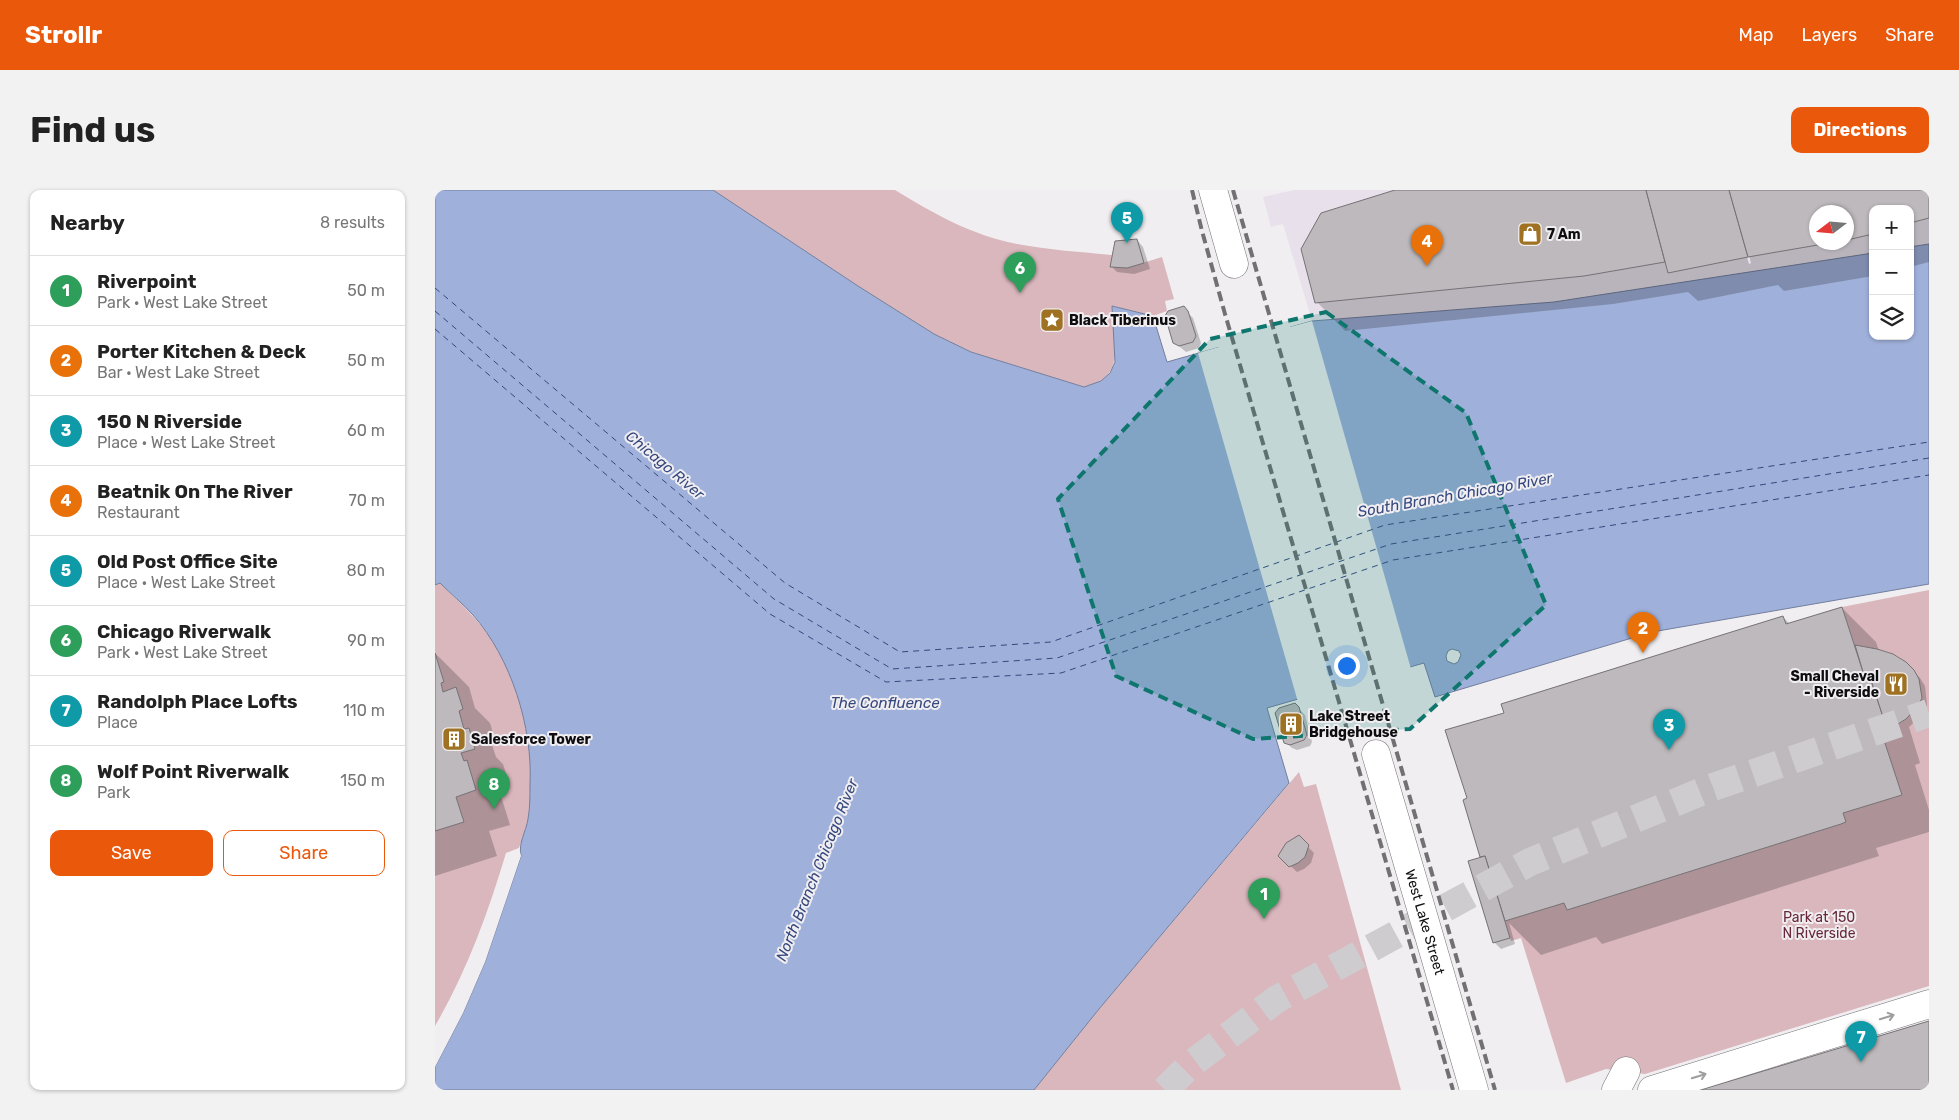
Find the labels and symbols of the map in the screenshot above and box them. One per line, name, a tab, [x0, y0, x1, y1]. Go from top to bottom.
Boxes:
pin: 5	[1111, 202, 1143, 243]
north arrow	[1809, 205, 1854, 250]
shop icon: 7 Am	[1517, 221, 1543, 247]
pin: 4	[1411, 225, 1443, 266]
place label: 7 Am	[1547, 226, 1581, 243]
pin: 6	[1004, 252, 1036, 293]
place icon: Black Tiberinus	[1039, 307, 1065, 333]
place label: Black Tiberinus	[1069, 312, 1176, 329]
water label: Chicago River	[622, 427, 709, 504]
water label: South Branch Chicago River	[1356, 469, 1555, 521]
pin: 2	[1627, 612, 1659, 653]
your location	[1334, 653, 1360, 679]
place label: Small Cheval - Riverside	[1790, 668, 1879, 701]
restaurant icon: Small Cheval - Riverside	[1883, 671, 1909, 697]
water label: The Confluence	[830, 694, 940, 712]
place label: Lake Street Bridgehouse	[1309, 708, 1398, 741]
pin: 3	[1653, 709, 1685, 750]
building icon: Lake Street Bridgehouse	[1278, 711, 1304, 737]
building icon: Salesforce Tower	[441, 726, 467, 752]
place label: Salesforce Tower	[471, 731, 592, 748]
pin: 8	[478, 768, 510, 809]
water label: North Branch Chicago River	[772, 775, 862, 964]
street label: West Lake Street	[1402, 867, 1449, 977]
pin: 1	[1248, 878, 1280, 919]
park label: Park at 150 N Riverside	[1782, 909, 1856, 942]
one-way arrow	[1879, 1012, 1895, 1022]
pin: 7	[1845, 1021, 1877, 1062]
one-way arrow	[1690, 1070, 1706, 1080]

